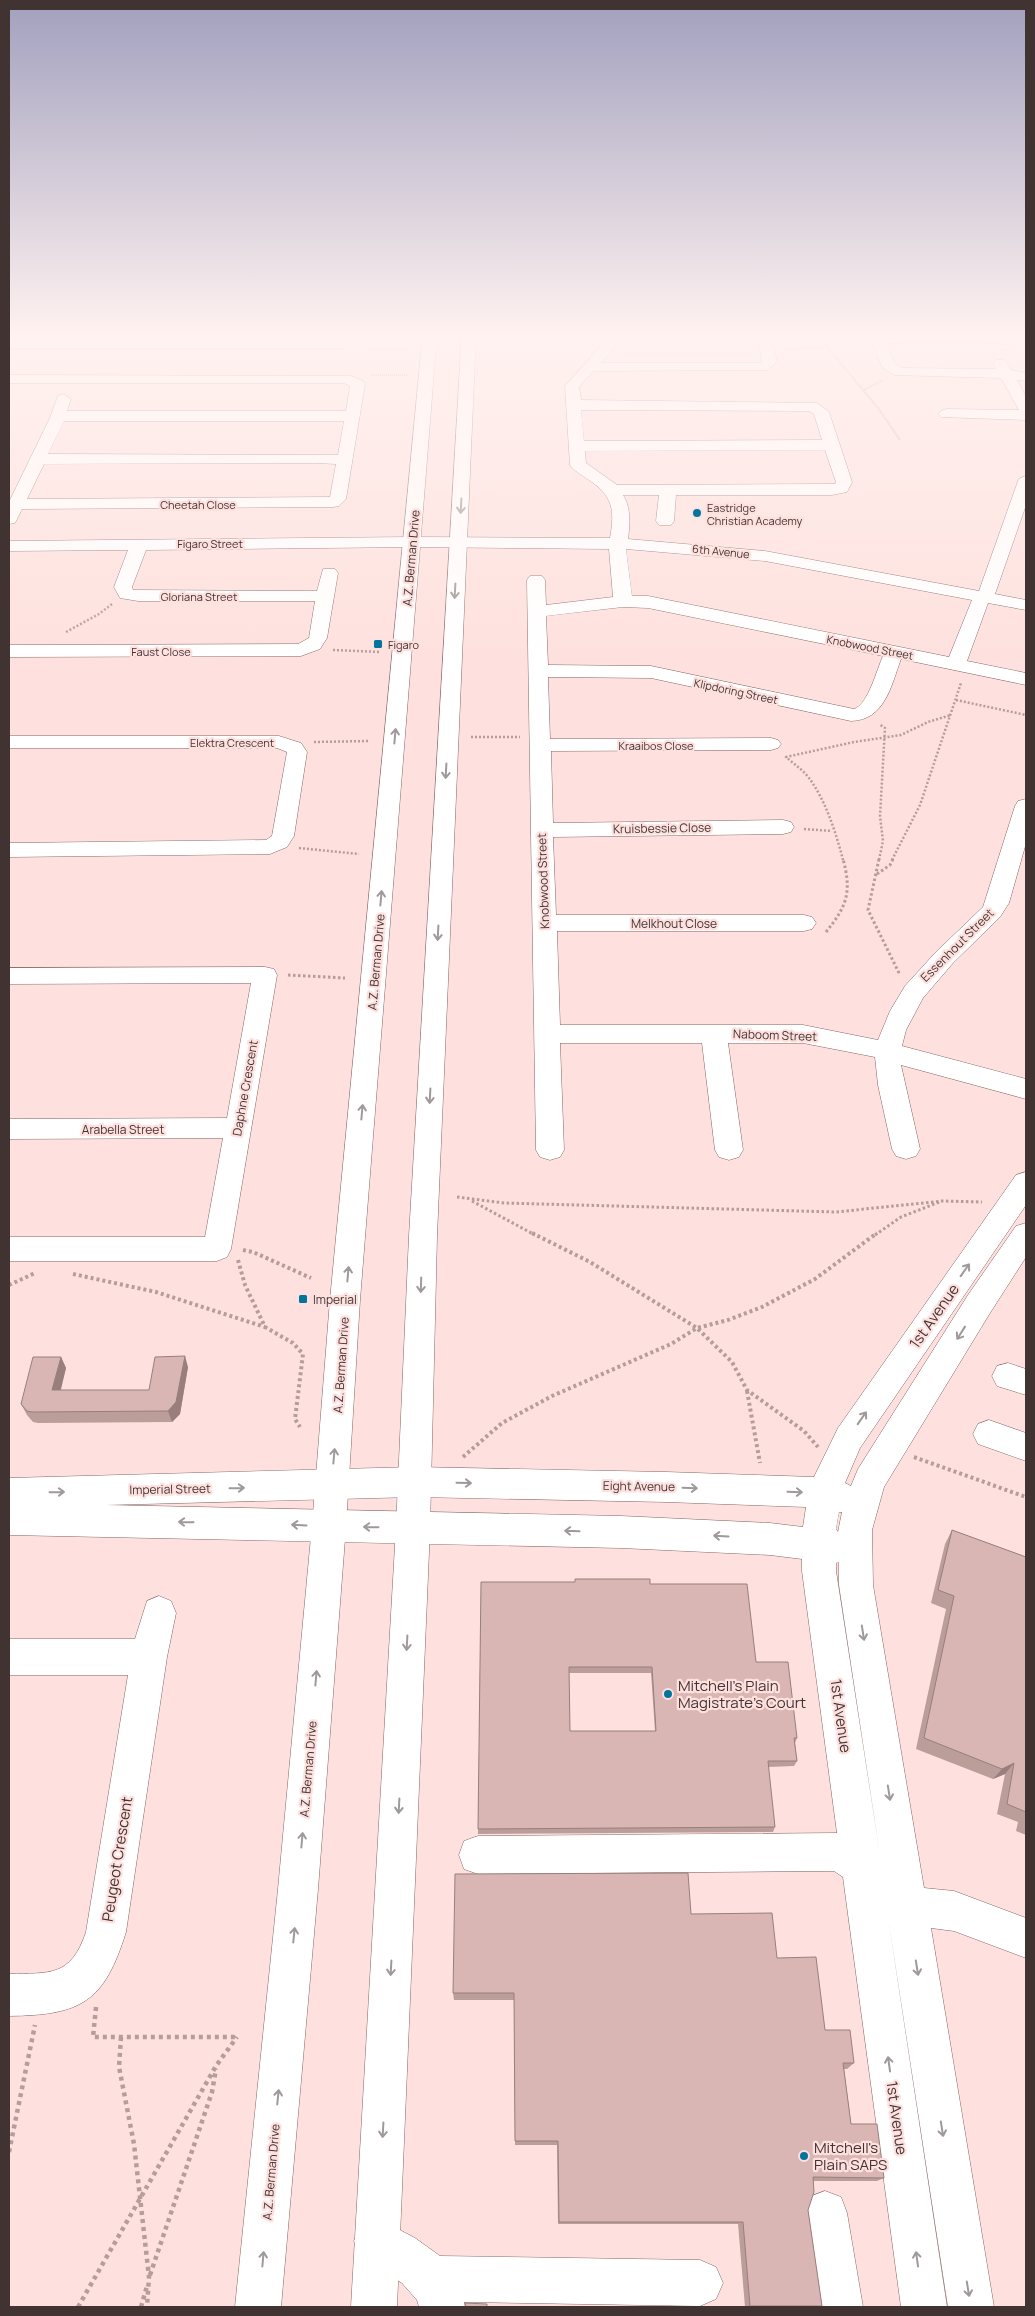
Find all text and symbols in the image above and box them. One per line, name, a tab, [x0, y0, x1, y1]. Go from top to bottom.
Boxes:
street label: Cheetah Close	[160, 497, 236, 512]
one-way arrow	[456, 497, 465, 513]
place label: Eastridge Christian Academy	[707, 500, 803, 528]
marker: Eastridge Christian Academy	[691, 507, 703, 519]
street label: A.Z. Berman Drive	[398, 509, 424, 607]
street label: Figaro Street	[177, 536, 243, 551]
street label: 6th Avenue	[692, 541, 751, 562]
one-way arrow	[450, 583, 459, 599]
street label: Gloriana Street	[161, 589, 237, 604]
street label: Knobwood Street	[825, 631, 915, 663]
place label: Figaro	[388, 637, 420, 652]
marker: Figaro	[372, 638, 384, 650]
street label: Faust Close	[131, 644, 191, 659]
street label: Klipdoring Street	[693, 675, 779, 707]
one-way arrow	[391, 728, 400, 744]
street label: Elektra Crescent	[190, 735, 274, 750]
street label: Kraaibos Close	[618, 738, 694, 753]
one-way arrow	[441, 762, 451, 779]
street label: Kruisbessie Close	[613, 819, 711, 837]
street label: Knobwood Street	[533, 832, 553, 929]
one-way arrow	[376, 890, 386, 906]
street label: Essenhout Street	[917, 904, 998, 985]
street label: A.Z. Berman Drive	[363, 913, 389, 1011]
street label: Melkhout Close	[631, 915, 717, 932]
one-way arrow	[433, 925, 443, 941]
street label: Naboom Street	[733, 1025, 817, 1045]
street label: Daphne Crescent	[228, 1039, 262, 1137]
one-way arrow	[426, 1087, 435, 1103]
one-way arrow	[358, 1104, 367, 1120]
street label: Arabella Street	[82, 1121, 164, 1138]
one-way arrow	[960, 1264, 970, 1278]
one-way arrow	[343, 1266, 353, 1282]
one-way arrow	[416, 1276, 426, 1293]
street label: 1st Avenue	[904, 1279, 964, 1352]
place label: Imperial	[313, 1291, 357, 1308]
marker: Imperial	[297, 1293, 309, 1305]
street label: A.Z. Berman Drive	[329, 1316, 353, 1414]
one-way arrow	[956, 1325, 966, 1339]
one-way arrow	[857, 1411, 867, 1425]
one-way arrow	[329, 1448, 339, 1464]
street label: Eight Avenue	[603, 1477, 675, 1495]
one-way arrow	[456, 1478, 472, 1488]
street label: Imperial Street	[129, 1480, 211, 1498]
one-way arrow	[229, 1483, 245, 1492]
one-way arrow	[682, 1483, 698, 1492]
one-way arrow	[49, 1487, 65, 1497]
one-way arrow	[787, 1488, 803, 1497]
one-way arrow	[178, 1517, 194, 1527]
one-way arrow	[291, 1520, 307, 1529]
one-way arrow	[363, 1522, 380, 1532]
one-way arrow	[565, 1526, 581, 1535]
one-way arrow	[713, 1532, 729, 1541]
one-way arrow	[859, 1625, 869, 1641]
one-way arrow	[402, 1635, 411, 1651]
one-way arrow	[311, 1670, 321, 1686]
place label: Mitchell's Plain Magistrate's Court	[678, 1675, 806, 1713]
street label: 1st Avenue	[825, 1678, 857, 1754]
marker: Mitchell's Plain Magistrate's Court	[662, 1688, 674, 1700]
street label: A.Z. Berman Drive	[295, 1720, 321, 1818]
one-way arrow	[884, 1785, 894, 1801]
street label: Peugeot Crescent	[97, 1795, 137, 1923]
one-way arrow	[394, 1797, 403, 1813]
one-way arrow	[297, 1832, 307, 1848]
one-way arrow	[289, 1927, 298, 1943]
one-way arrow	[386, 1960, 395, 1976]
one-way arrow	[912, 1960, 922, 1976]
one-way arrow	[884, 2056, 894, 2072]
street label: 1st Avenue	[881, 2080, 913, 2156]
one-way arrow	[273, 2089, 283, 2105]
one-way arrow	[938, 2120, 948, 2136]
one-way arrow	[378, 2122, 387, 2138]
street label: A.Z. Berman Drive	[258, 2123, 284, 2221]
place label: Mitchell's Plain SAPS	[814, 2137, 887, 2175]
marker: Mitchell's Plain SAPS	[798, 2150, 810, 2162]
one-way arrow	[258, 2251, 268, 2267]
one-way arrow	[912, 2251, 922, 2267]
one-way arrow	[963, 2281, 973, 2297]

